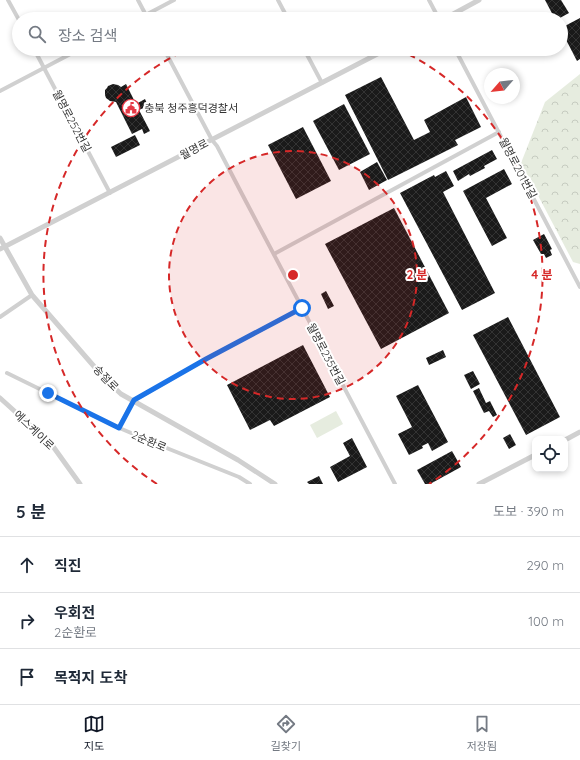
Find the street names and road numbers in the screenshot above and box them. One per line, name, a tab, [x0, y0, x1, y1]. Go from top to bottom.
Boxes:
street label: 월명로252번길	[50, 87, 94, 155]
street label: 월명로201번길	[496, 135, 540, 201]
street label: 월명로	[177, 136, 211, 162]
street label: 월명로235번길	[304, 320, 348, 388]
street label: 송절로	[90, 362, 122, 394]
street label: 에스케이로	[11, 407, 57, 453]
street label: 2순환로	[129, 427, 169, 455]

